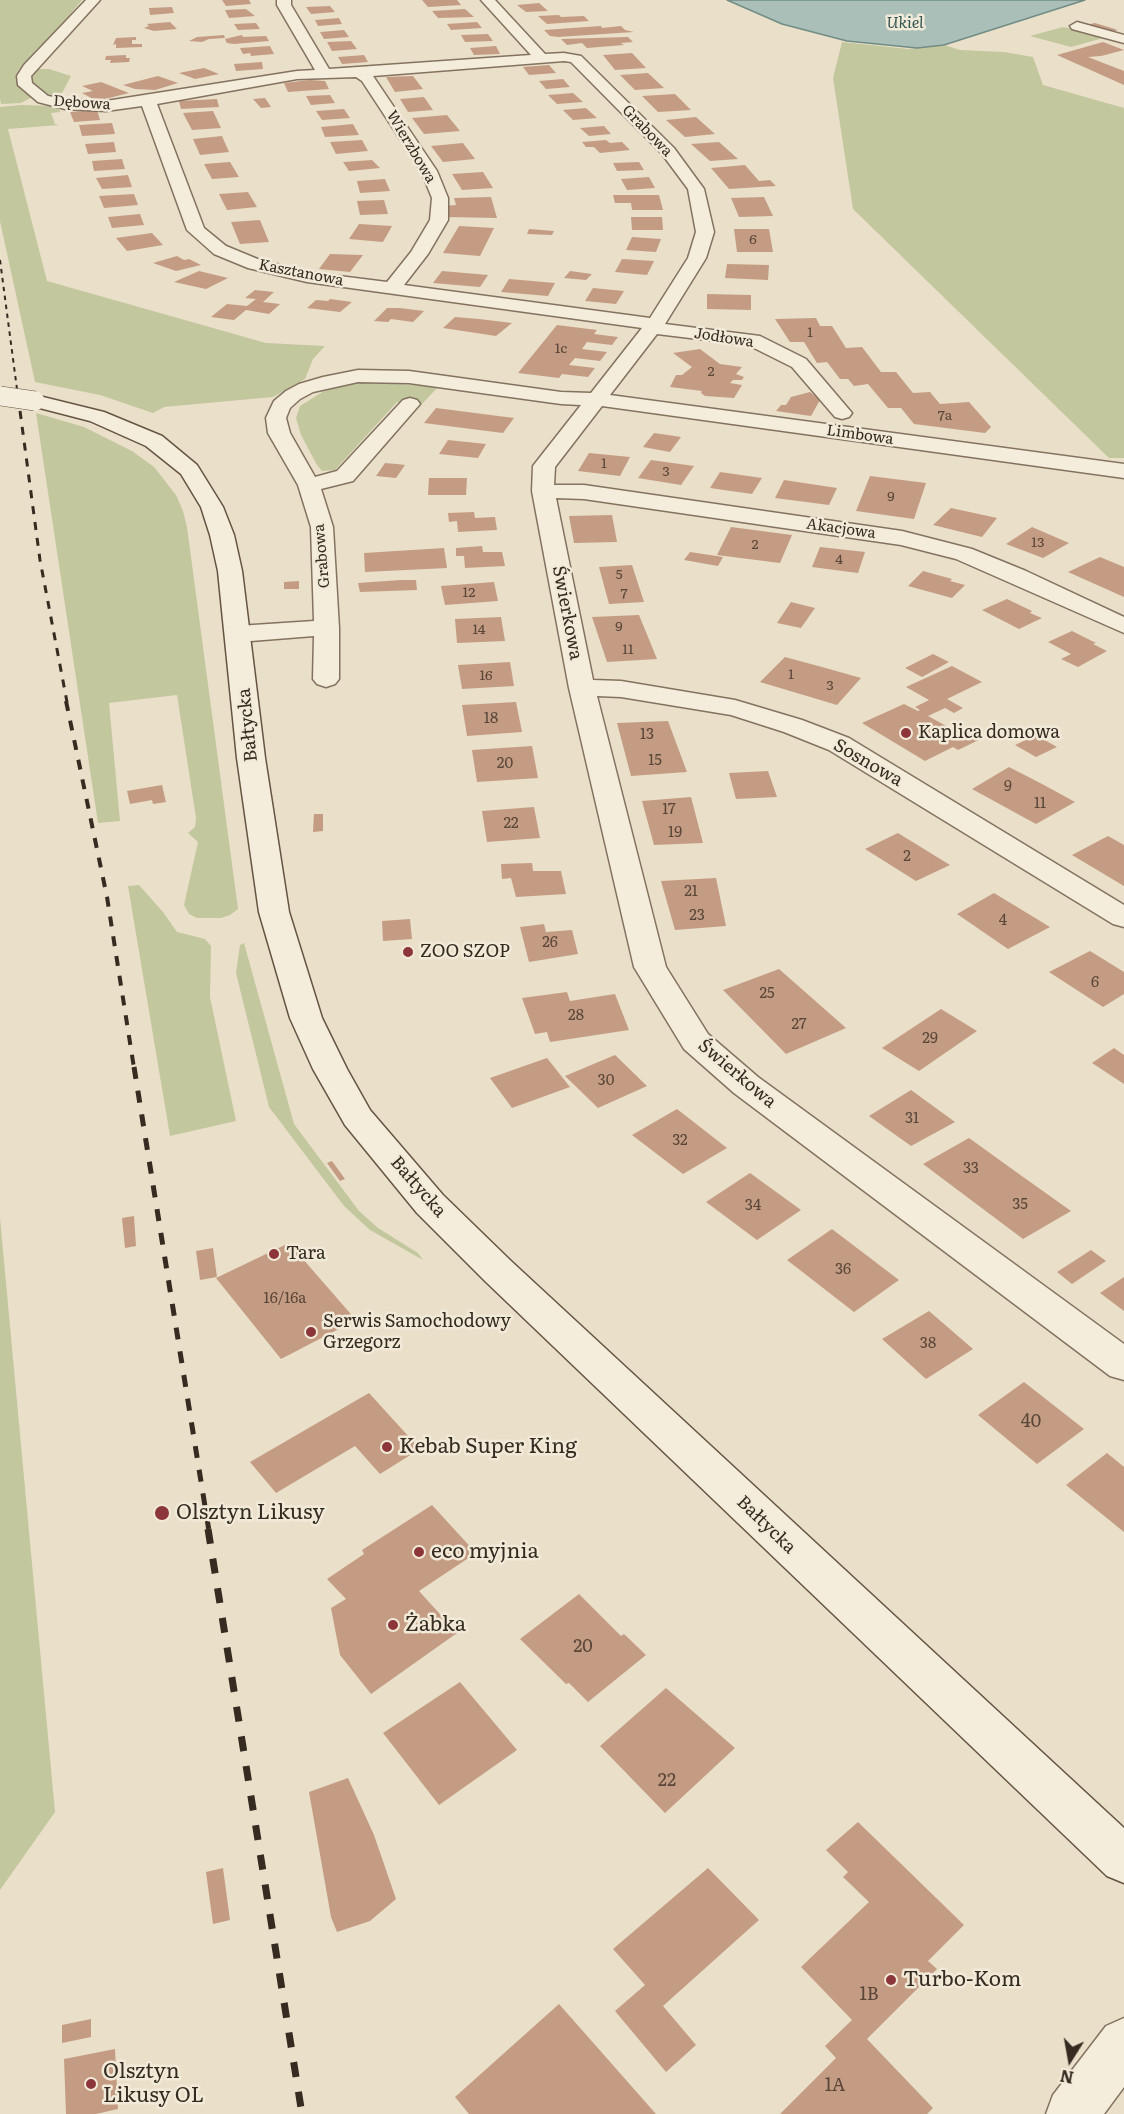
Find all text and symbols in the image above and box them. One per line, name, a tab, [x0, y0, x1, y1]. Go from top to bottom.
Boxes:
water label: Ukiel	[886, 13, 924, 33]
street label: Dębowa	[53, 92, 111, 114]
street label: Grabowa	[618, 102, 676, 160]
street label: Wierzbowa	[382, 107, 440, 187]
house number: 6	[749, 232, 757, 248]
street label: Kasztanowa	[257, 256, 345, 290]
street label: Jodłowa	[693, 324, 755, 352]
house number: 1	[807, 325, 813, 341]
house number: 1c	[555, 341, 567, 357]
house number: 2	[707, 364, 715, 380]
house number: 7a	[938, 408, 952, 424]
street label: Limbowa	[825, 421, 895, 449]
house number: 1	[601, 456, 607, 472]
house number: 3	[662, 464, 670, 480]
house number: 9	[887, 489, 895, 505]
street label: Akacjowa	[805, 515, 877, 543]
street label: Grabowa	[310, 523, 334, 589]
house number: 13	[1031, 535, 1045, 551]
house number: 2	[751, 537, 759, 553]
house number: 4	[835, 552, 843, 568]
street label: Świerkowa	[547, 564, 587, 662]
house number: 5	[615, 567, 623, 583]
house number: 12	[463, 585, 475, 601]
house number: 7	[620, 586, 628, 602]
house number: 9	[615, 619, 623, 635]
house number: 14	[473, 622, 485, 638]
house number: 11	[622, 642, 634, 658]
house number: 1	[788, 667, 794, 683]
house number: 16	[479, 668, 493, 684]
house number: 3	[826, 678, 834, 694]
street label: Bałtycka	[233, 687, 263, 763]
house number: 18	[484, 710, 498, 728]
place label: Kaplica domowa	[918, 722, 1060, 744]
house number: 13	[640, 726, 654, 744]
marker: Kaplica domowa	[899, 726, 913, 740]
street label: Sosnowa	[830, 735, 906, 791]
house number: 15	[648, 752, 662, 770]
house number: 20	[497, 755, 513, 773]
house number: 9	[1004, 778, 1012, 796]
house number: 11	[1034, 795, 1046, 813]
house number: 17	[662, 801, 676, 819]
house number: 22	[503, 815, 519, 833]
house number: 19	[668, 824, 682, 842]
house number: 2	[903, 848, 911, 866]
house number: 21	[684, 883, 698, 901]
house number: 23	[689, 907, 705, 925]
house number: 4	[999, 912, 1007, 930]
house number: 26	[542, 934, 558, 952]
place label: ZOO SZOP	[420, 941, 510, 963]
marker: ZOO SZOP	[401, 945, 415, 959]
house number: 6	[1091, 974, 1099, 992]
house number: 25	[759, 985, 775, 1003]
house number: 28	[568, 1007, 584, 1025]
house number: 27	[791, 1016, 807, 1034]
house number: 29	[922, 1030, 938, 1048]
street label: Świerkowa	[693, 1035, 781, 1113]
house number: 30	[598, 1072, 614, 1090]
house number: 31	[905, 1110, 919, 1128]
house number: 32	[672, 1132, 688, 1150]
street label: Bałtycka	[386, 1152, 450, 1222]
house number: 33	[963, 1160, 979, 1178]
house number: 35	[1012, 1196, 1028, 1214]
house number: 34	[745, 1197, 761, 1215]
place label: Tara	[286, 1243, 326, 1265]
marker: Tara	[267, 1247, 281, 1261]
house number: 36	[835, 1261, 851, 1279]
house number: 16/16a	[264, 1290, 306, 1308]
place label: Serwis Samochodowy Grzegorz	[323, 1311, 511, 1354]
marker: Serwis Samochodowy Grzegorz	[304, 1325, 318, 1339]
house number: 38	[920, 1335, 936, 1353]
house number: 40	[1021, 1411, 1041, 1433]
place label: Kebab Super King	[399, 1434, 577, 1460]
marker: Kebab Super King	[380, 1440, 394, 1454]
street label: Bałtycka	[732, 1492, 800, 1558]
place label: Olsztyn Likusy	[176, 1500, 324, 1526]
marker: Olsztyn Likusy	[153, 1504, 171, 1522]
place label: eco myjnia	[431, 1539, 539, 1565]
marker: eco myjnia	[412, 1545, 426, 1559]
place label: Żabka	[405, 1612, 466, 1638]
marker: Żabka	[386, 1618, 400, 1632]
house number: 20	[573, 1636, 593, 1658]
house number: 22	[658, 1770, 676, 1792]
place label: Turbo-Kom	[903, 1967, 1021, 1993]
marker: Turbo-Kom	[884, 1973, 898, 1987]
house number: 1B	[859, 1984, 879, 2006]
north arrow	[1040, 2030, 1100, 2090]
place label: Olsztyn Likusy OL	[103, 2059, 204, 2109]
text: N	[1058, 2065, 1075, 2091]
house number: 1A	[825, 2075, 845, 2097]
marker: Olsztyn Likusy OL	[84, 2077, 98, 2091]

